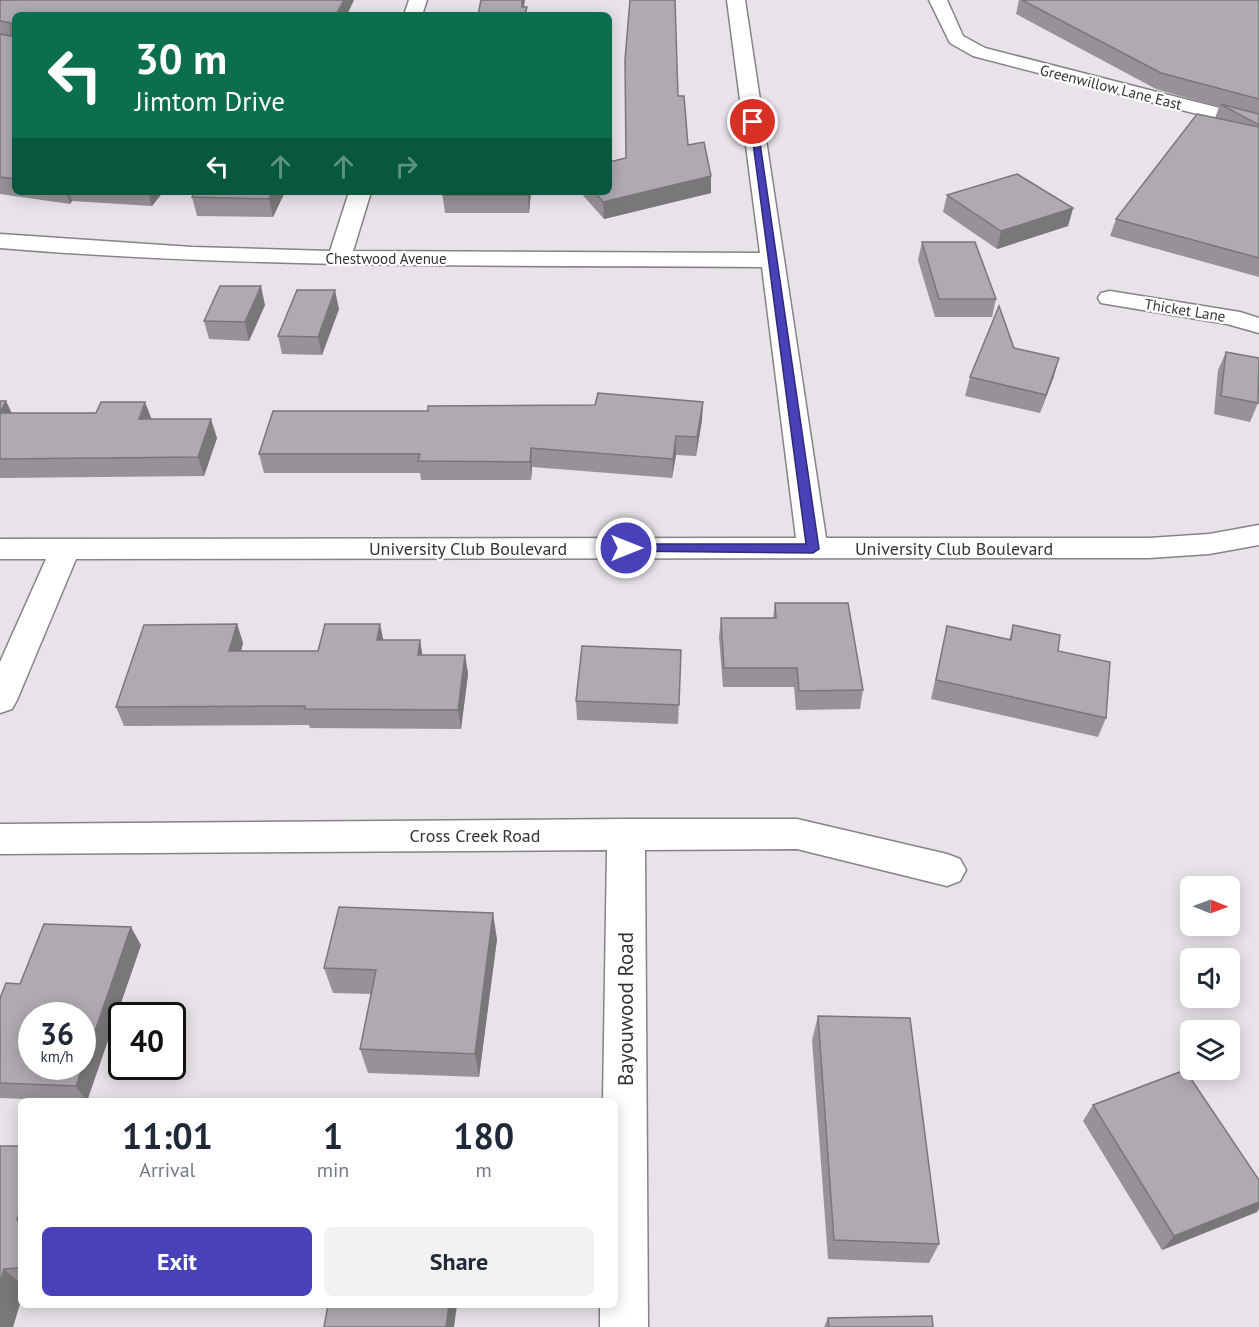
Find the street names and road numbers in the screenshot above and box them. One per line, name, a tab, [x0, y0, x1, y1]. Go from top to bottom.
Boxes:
street label: Greenwillow Lane East	[1038, 60, 1184, 114]
street label: Chestwood Avenue	[325, 249, 447, 268]
street label: Thicket Lane	[1143, 294, 1227, 326]
street label: University Club Boulevard	[369, 537, 567, 560]
street label: University Club Boulevard	[855, 537, 1053, 560]
street label: Cross Creek Road	[410, 824, 540, 847]
street label: Bayouwood Road	[612, 932, 639, 1086]

